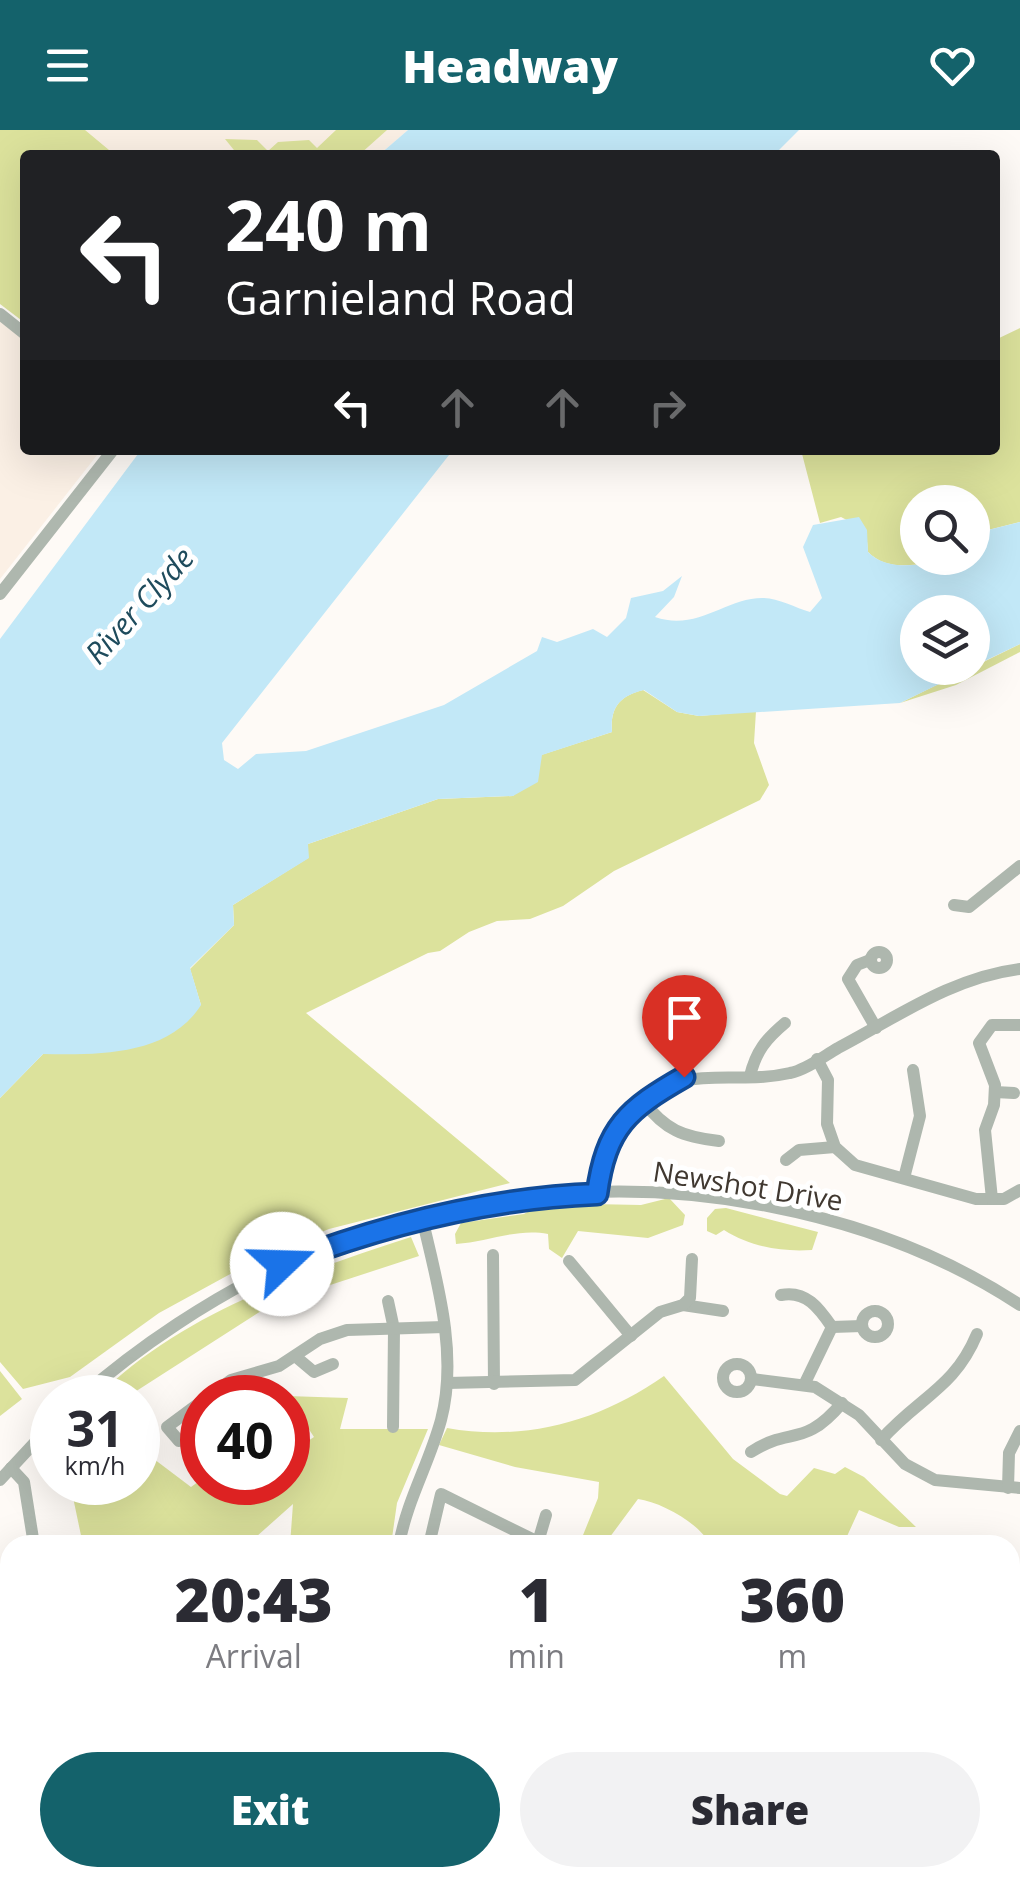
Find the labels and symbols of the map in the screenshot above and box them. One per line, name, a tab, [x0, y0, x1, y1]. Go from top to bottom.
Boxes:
water label: River Clyde	[75, 538, 202, 672]
pin	[642, 975, 727, 1078]
street label: Newshot Drive	[651, 1151, 846, 1219]
position arrow	[230, 1212, 334, 1316]
speed limit sign: 40	[180, 1375, 310, 1505]

